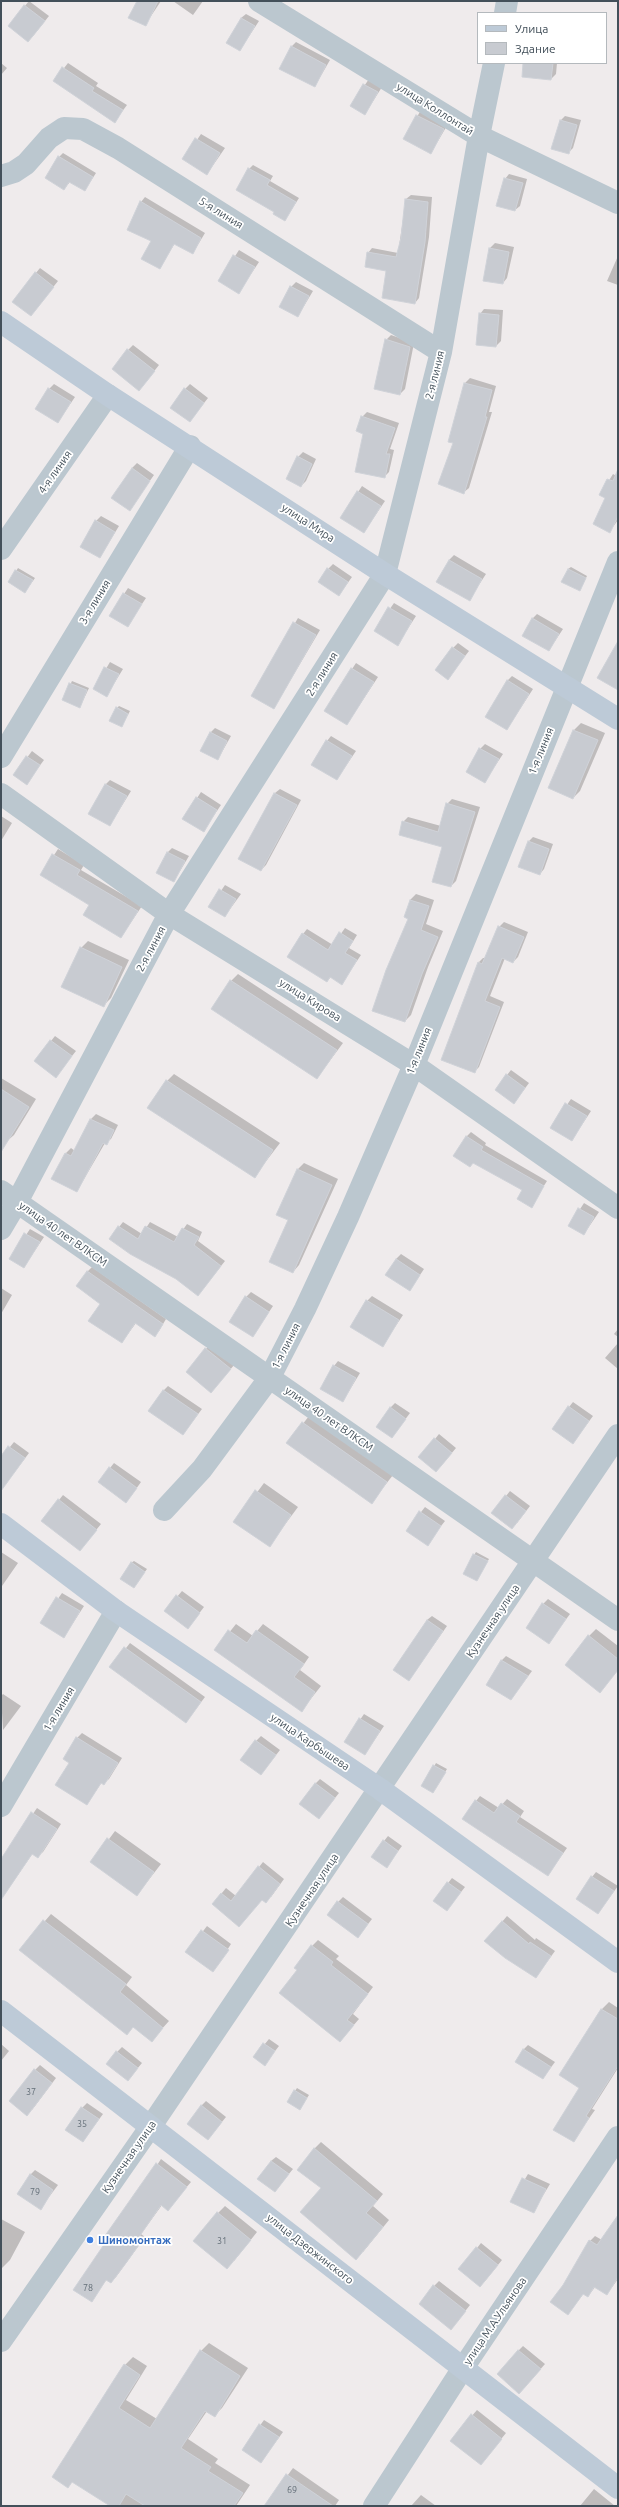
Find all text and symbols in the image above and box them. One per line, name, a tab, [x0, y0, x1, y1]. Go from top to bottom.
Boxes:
legend	[477, 12, 607, 64]
text: Улица	[515, 22, 548, 35]
text: Здание	[515, 42, 556, 55]
street label: улица Коллонтай	[394, 80, 476, 138]
street label: 5-я линия	[196, 194, 246, 232]
street label: 2-я линия	[423, 349, 447, 401]
street label: 4-я линия	[35, 448, 75, 496]
street label: улица Мира	[279, 501, 337, 545]
street label: 3-я линия	[77, 577, 113, 627]
street label: 2-я линия	[303, 649, 341, 699]
street label: 1-я линия	[526, 726, 556, 776]
street label: 2-я линия	[134, 924, 168, 974]
street label: улица Кирова	[277, 976, 343, 1024]
street label: 1-я линия	[404, 1026, 434, 1076]
street label: улица 40 лет ВЛКСМ	[16, 1199, 110, 1269]
street label: 1-я линия	[269, 1321, 303, 1371]
street label: улица 40 лет ВЛКСМ	[282, 1384, 376, 1454]
street label: Кузнечная улица	[464, 1582, 522, 1660]
street label: 1-я линия	[41, 1684, 77, 1734]
street label: улица Карбышева	[268, 1711, 352, 1773]
street label: Кузнечная улица	[283, 1851, 341, 1929]
house number: 37	[26, 2087, 36, 2097]
street label: Кузнечная улица	[99, 2118, 159, 2196]
house number: 35	[77, 2119, 87, 2129]
house number: 79	[30, 2187, 40, 2197]
street label: улица Дзержинского	[264, 2211, 356, 2287]
place label: Шиномонтаж	[98, 2233, 171, 2247]
marker: Шиномонтаж	[85, 2235, 95, 2245]
house number: 31	[217, 2236, 227, 2246]
street label: улица М.А.Ульянова	[461, 2275, 529, 2367]
house number: 78	[83, 2283, 93, 2293]
house number: 69	[287, 2485, 297, 2495]

